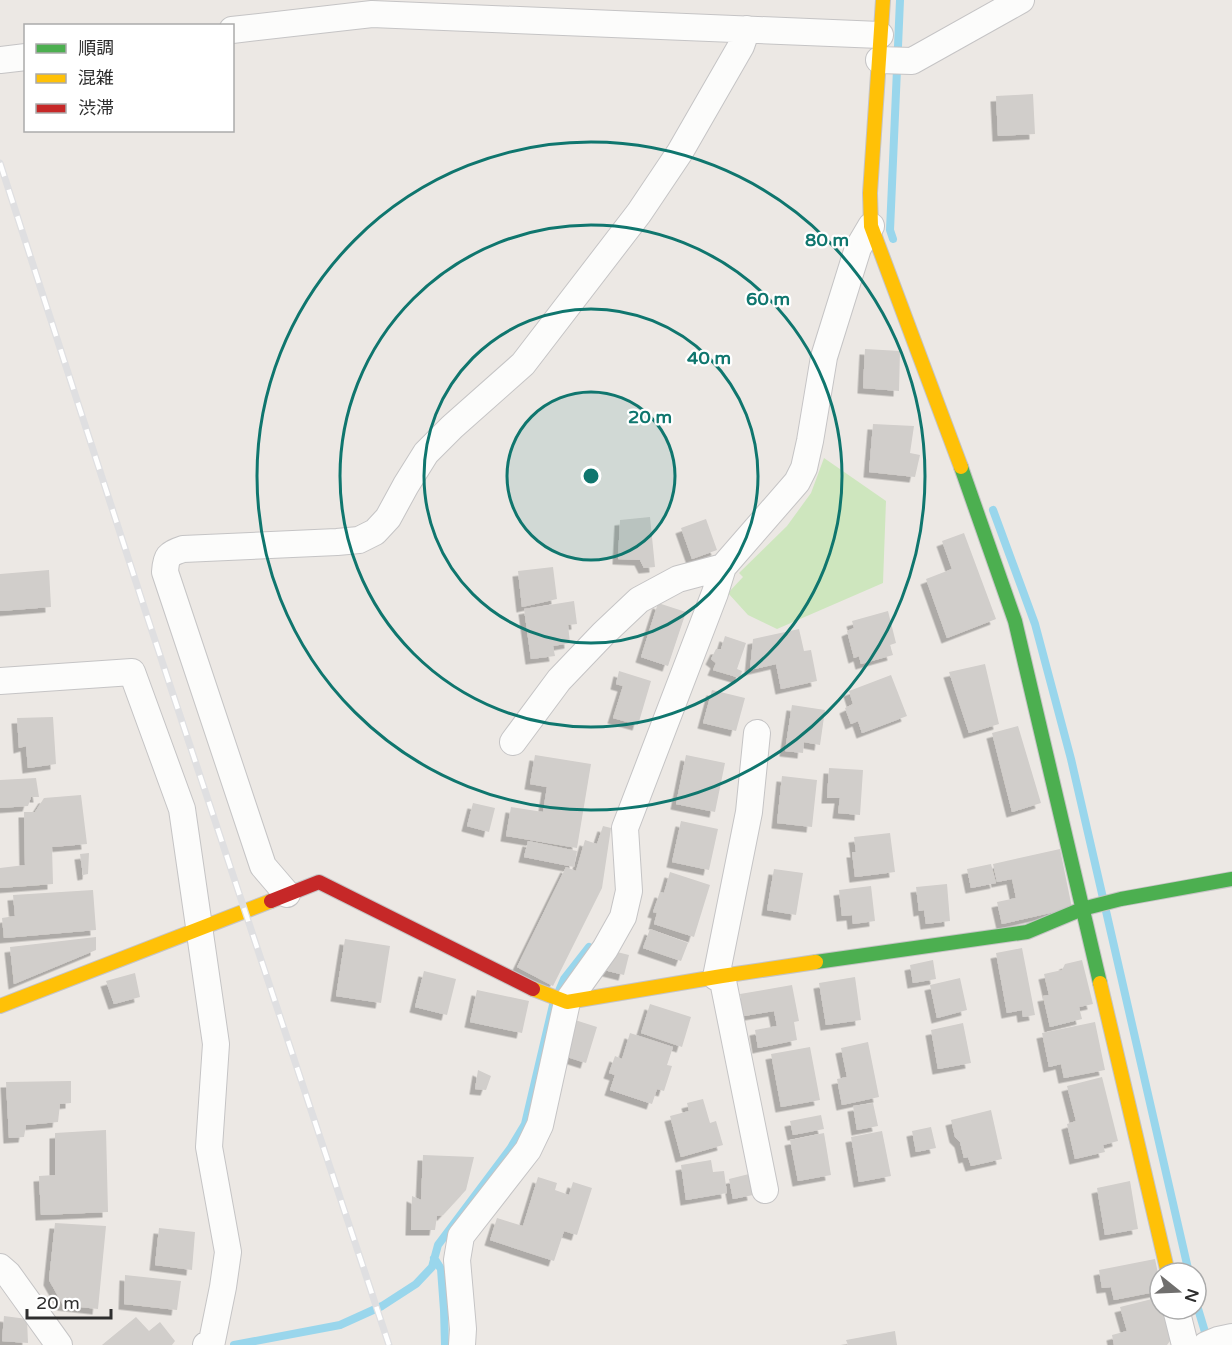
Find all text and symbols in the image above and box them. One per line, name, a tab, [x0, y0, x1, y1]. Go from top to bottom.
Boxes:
legend	[24, 24, 234, 132]
text: 順調	[78, 37, 114, 59]
text: 混雑	[78, 67, 114, 89]
text: 渋滞	[78, 97, 114, 119]
text: 80 m	[805, 229, 849, 251]
text: 60 m	[746, 288, 790, 310]
text: 40 m	[687, 347, 731, 369]
text: 20 m	[628, 406, 672, 428]
centre of rings	[581, 466, 601, 486]
north arrow	[1148, 1261, 1208, 1321]
scale bar	[27, 1282, 111, 1320]
text: N	[1180, 1286, 1203, 1305]
text: 20 m	[36, 1292, 80, 1314]

